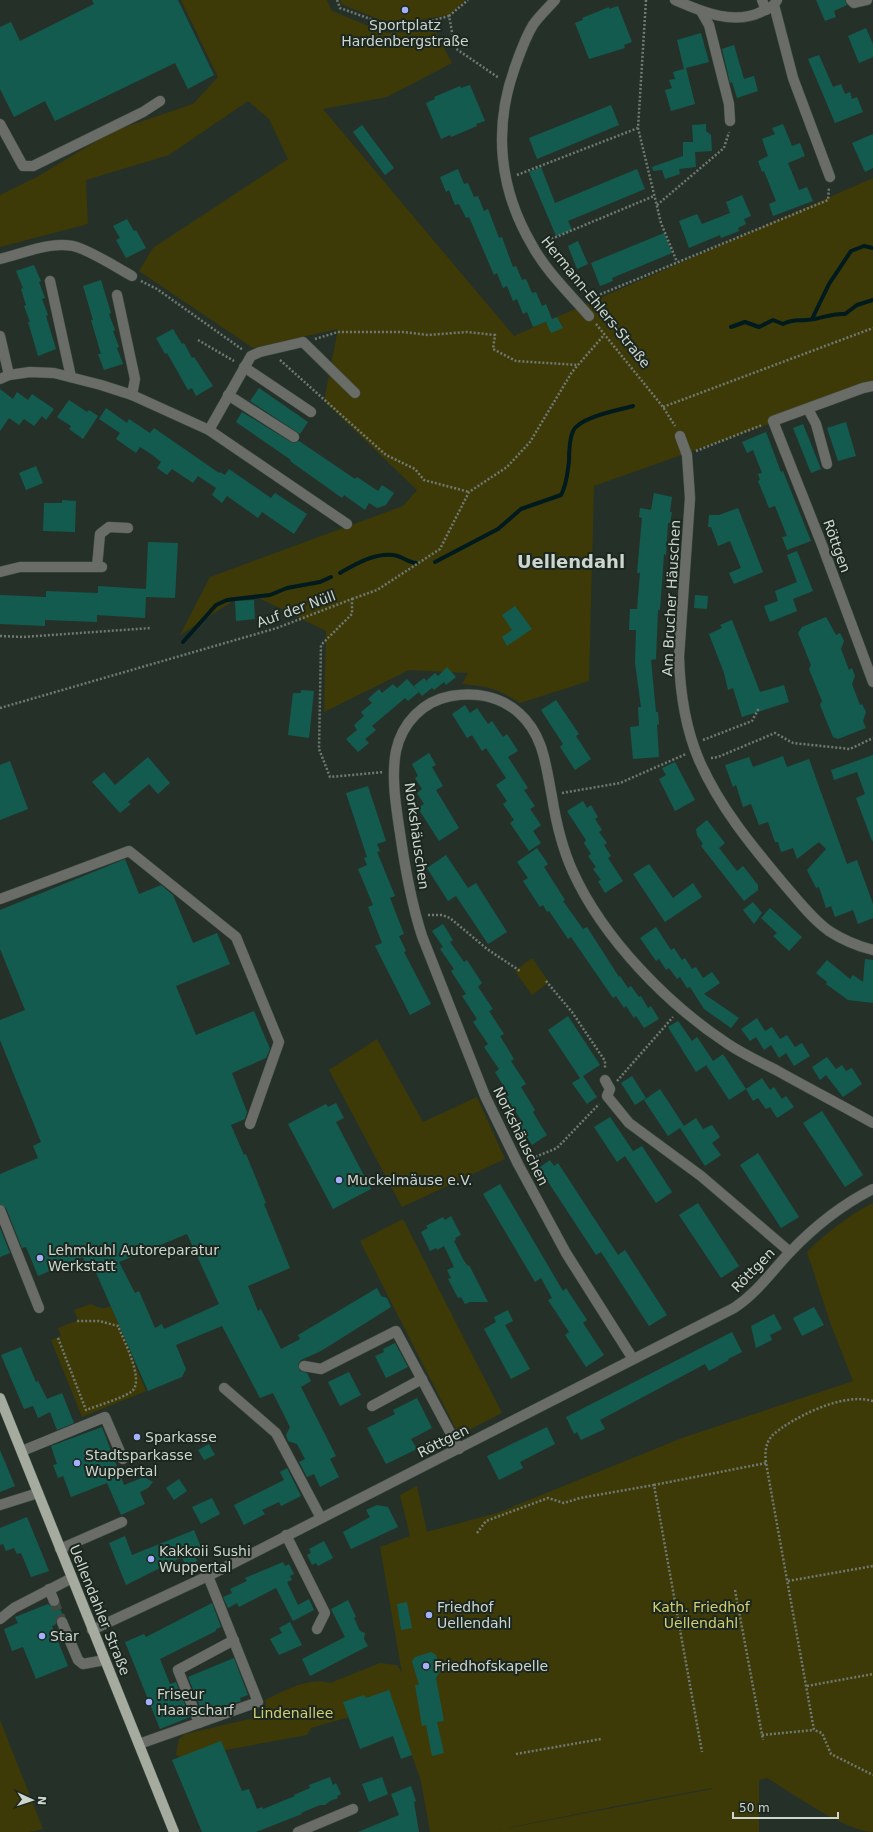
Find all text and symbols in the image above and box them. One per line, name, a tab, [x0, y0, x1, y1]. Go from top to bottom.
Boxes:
marker: Sportplatz Hardenbergstraße	[400, 5, 410, 15]
place label: Sportplatz Hardenbergstraße	[341, 17, 469, 49]
street label: Hermann-Ehlers-Straße	[538, 233, 654, 371]
street label: Röttgen	[820, 517, 854, 575]
street label: Am Brucher Häuschen	[659, 519, 683, 677]
district label: Uellendahl	[517, 551, 625, 572]
street label: Auf der Nüll	[254, 587, 338, 631]
street label: Norkshäuschen	[402, 781, 432, 891]
street label: Norkshäuschen	[490, 1084, 552, 1188]
place label: Muckelmäuse e.V.	[347, 1172, 473, 1188]
marker: Muckelmäuse e.V.	[334, 1175, 344, 1185]
place label: Lehmkuhl Autoreparatur Werkstatt	[48, 1242, 219, 1274]
street label: Röttgen	[728, 1245, 778, 1295]
marker: Lehmkuhl Autoreparatur Werkstatt	[35, 1253, 45, 1263]
street label: Röttgen	[415, 1421, 471, 1461]
place label: Sparkasse	[145, 1429, 217, 1445]
marker: Sparkasse	[132, 1432, 142, 1442]
place label: Stadtsparkasse Wuppertal	[85, 1447, 193, 1479]
marker: Stadtsparkasse Wuppertal	[72, 1458, 82, 1468]
street label: Uellendahler Straße	[66, 1542, 134, 1678]
place label: Kakkoii Sushi Wuppertal	[159, 1543, 251, 1575]
marker: Kakkoii Sushi Wuppertal	[146, 1554, 156, 1564]
place label: Friedhof Uellendahl	[437, 1599, 511, 1631]
park label: Kath. Friedhof Uellendahl	[652, 1599, 751, 1631]
marker: Friedhof Uellendahl	[424, 1610, 434, 1620]
place label: Star	[50, 1628, 79, 1644]
marker: Star	[37, 1631, 47, 1641]
place label: Friedhofskapelle	[434, 1658, 548, 1674]
marker: Friedhofskapelle	[421, 1661, 431, 1671]
place label: Friseur Haarscharf	[157, 1686, 235, 1718]
marker: Friseur Haarscharf	[144, 1697, 154, 1707]
park label: Lindenallee	[253, 1705, 333, 1721]
north arrow	[12, 1780, 52, 1820]
scale bar	[733, 1794, 838, 1820]
text: N	[35, 1796, 48, 1805]
text: 50 m	[739, 1801, 770, 1815]

